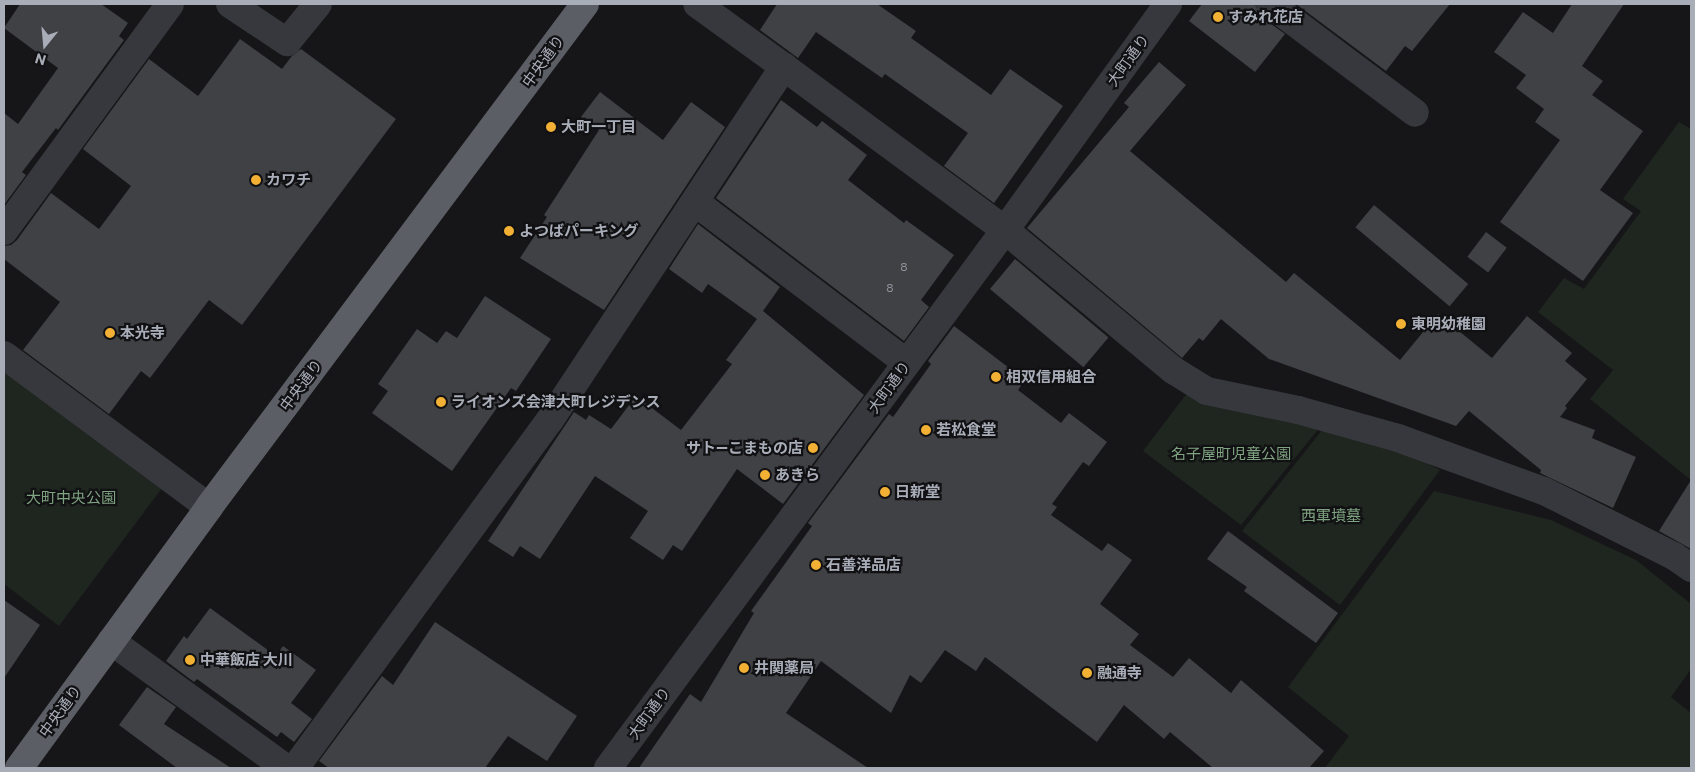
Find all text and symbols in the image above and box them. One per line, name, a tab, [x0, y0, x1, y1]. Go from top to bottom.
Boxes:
place label: すみれ花店	[1228, 8, 1303, 26]
marker: すみれ花店	[1212, 11, 1224, 23]
north arrow	[20, 20, 70, 70]
street label: 大町通り	[1103, 30, 1153, 90]
street label: 中央通り	[518, 31, 568, 91]
text: N	[33, 50, 48, 69]
place label: 大町一丁目	[561, 118, 636, 136]
marker: 大町一丁目	[545, 121, 557, 133]
place label: カワチ	[266, 171, 311, 189]
marker: カワチ	[250, 174, 262, 186]
place label: よつばパーキング	[519, 222, 639, 240]
marker: よつばパーキング	[503, 225, 515, 237]
house number: 8	[900, 260, 908, 274]
house number: 8	[886, 281, 894, 295]
place label: 東明幼稚園	[1411, 315, 1486, 333]
marker: 東明幼稚園	[1395, 318, 1407, 330]
place label: 本光寺	[120, 324, 165, 342]
marker: 本光寺	[104, 327, 116, 339]
street label: 中央通り	[276, 356, 326, 414]
street label: 大町通り	[864, 357, 914, 417]
place label: 相双信用組合	[1006, 368, 1096, 386]
marker: 相双信用組合	[990, 371, 1002, 383]
place label: ライオンズ会津大町レジデンス	[451, 393, 661, 411]
marker: ライオンズ会津大町レジデンス	[435, 396, 447, 408]
place label: 若松食堂	[936, 421, 996, 439]
marker: 若松食堂	[920, 424, 932, 436]
place label: サト―こまもの店	[686, 439, 803, 457]
marker: サト―こまもの店	[807, 442, 819, 454]
park label: 名子屋町児童公園	[1171, 445, 1291, 463]
place label: あきら	[775, 466, 820, 484]
marker: あきら	[759, 469, 771, 481]
place label: 日新堂	[895, 483, 940, 501]
marker: 日新堂	[879, 486, 891, 498]
park label: 大町中央公園	[26, 489, 116, 507]
park label: 西軍墳墓	[1301, 507, 1361, 525]
place label: 石善洋品店	[826, 556, 901, 574]
marker: 石善洋品店	[810, 559, 822, 571]
place label: 中華飯店 大川	[200, 651, 293, 669]
marker: 中華飯店 大川	[184, 654, 196, 666]
place label: 井関薬局	[754, 659, 814, 677]
marker: 井関薬局	[738, 662, 750, 674]
place label: 融通寺	[1097, 664, 1142, 682]
marker: 融通寺	[1081, 667, 1093, 679]
street label: 中央通り	[35, 681, 85, 741]
street label: 大町通り	[624, 683, 674, 743]

